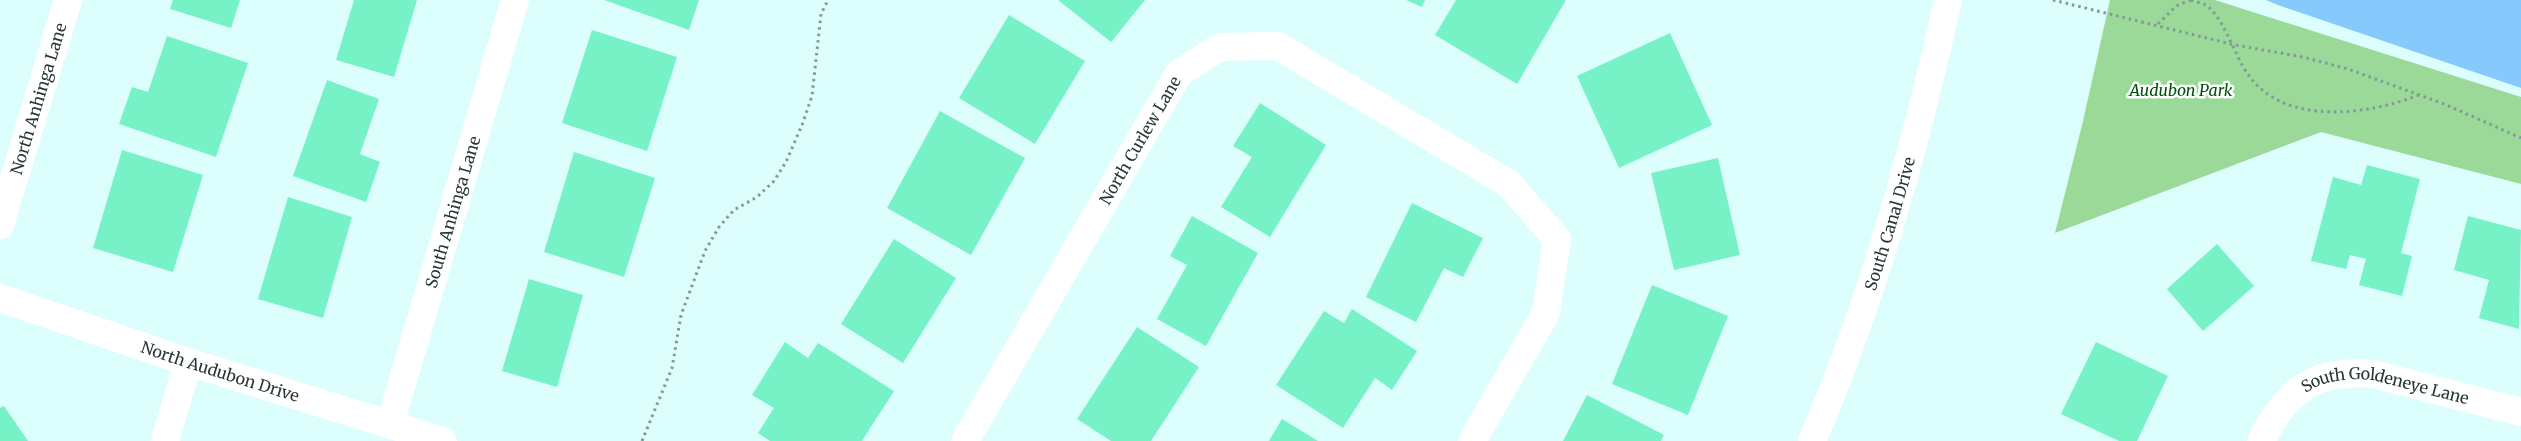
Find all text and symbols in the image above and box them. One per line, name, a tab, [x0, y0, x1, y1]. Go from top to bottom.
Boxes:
street label: North Anhinga Lane	[6, 20, 71, 177]
street label: North Curlew Lane	[1095, 72, 1185, 208]
park label: Audubon Park	[2127, 80, 2233, 100]
street label: South Anhinga Lane	[421, 134, 484, 290]
street label: South Canal Drive	[1860, 155, 1919, 293]
street label: North Audubon Drive	[138, 337, 302, 406]
street label: South Goldeneye Lane	[2297, 363, 2471, 408]

